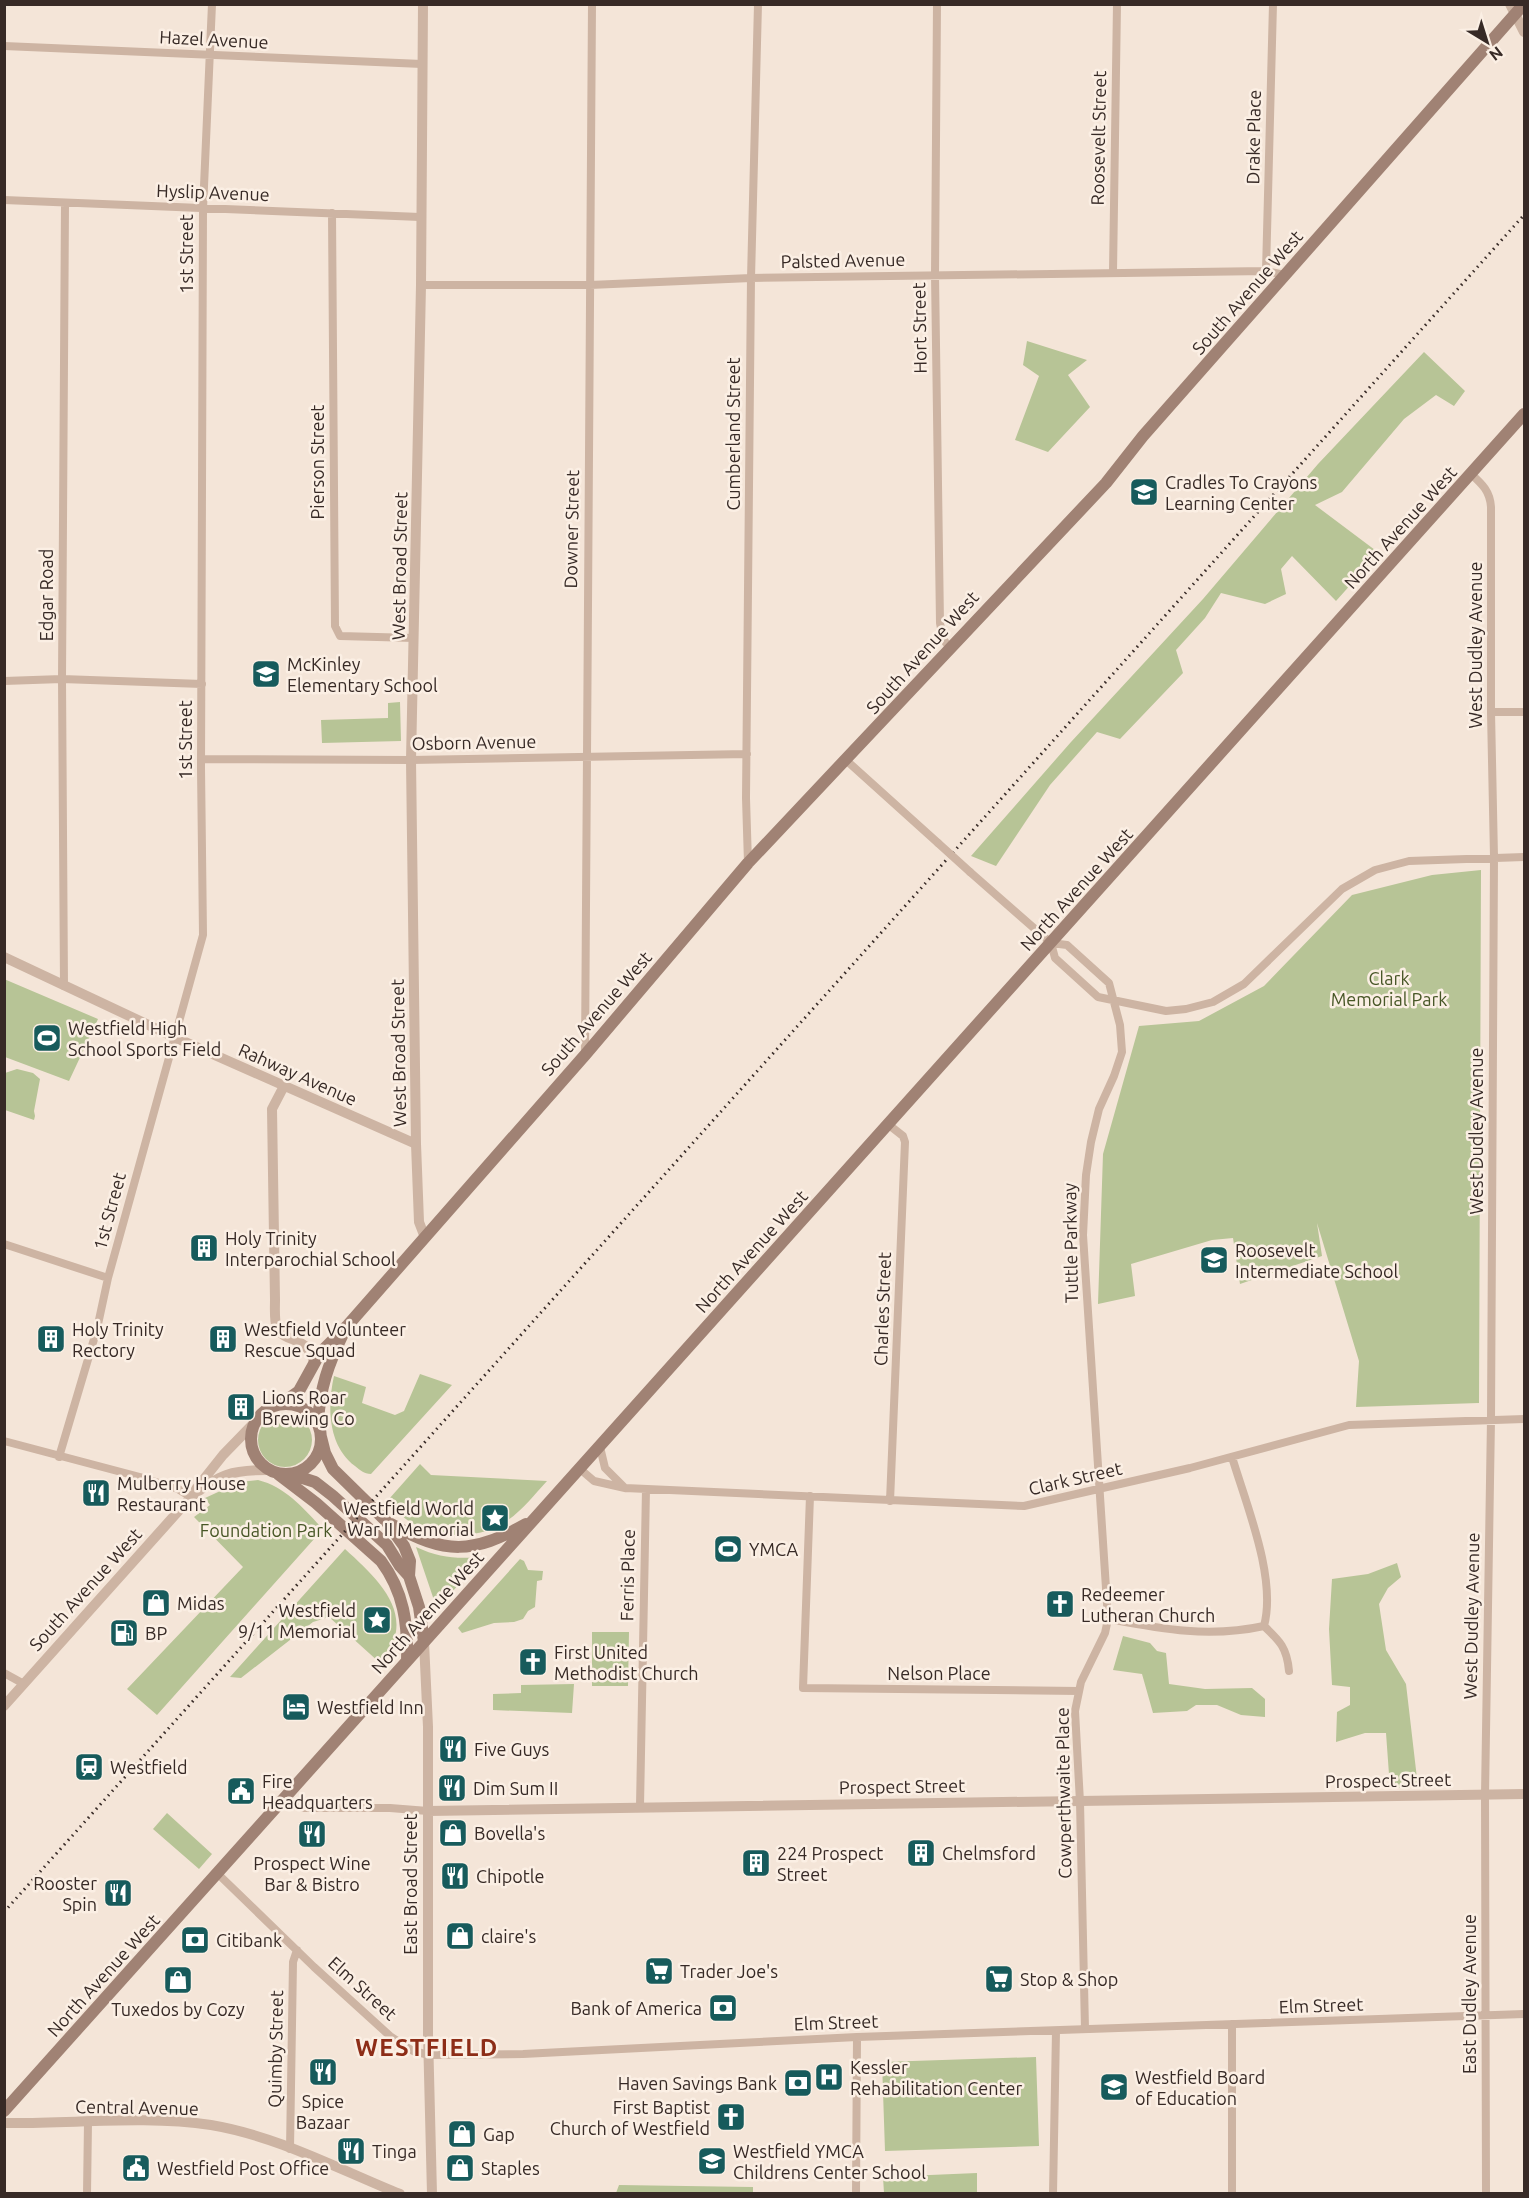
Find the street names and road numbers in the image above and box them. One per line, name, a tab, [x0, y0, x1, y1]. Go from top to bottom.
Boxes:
street label: Hazel Avenue	[159, 26, 269, 52]
street label: Roosevelt Street	[1087, 70, 1109, 206]
street label: Drake Place	[1242, 90, 1264, 184]
street label: Hyslip Avenue	[156, 180, 270, 204]
street label: 1st Street	[176, 214, 196, 294]
street label: South Avenue West	[1188, 226, 1306, 358]
street label: Palsted Avenue	[781, 249, 905, 271]
street label: Hort Street	[908, 282, 930, 374]
street label: Cumberland Street	[723, 357, 743, 511]
street label: Pierson Street	[307, 405, 327, 519]
street label: North Avenue West	[1340, 462, 1460, 592]
street label: Downer Street	[560, 470, 582, 588]
street label: West Broad Street	[388, 492, 410, 640]
street label: Edgar Road	[36, 549, 56, 641]
street label: West Dudley Avenue	[1465, 562, 1485, 728]
street label: South Avenue West	[862, 587, 982, 717]
street label: 1st Street	[175, 700, 195, 780]
street label: Osborn Avenue	[411, 731, 537, 753]
street label: North Avenue West	[1016, 824, 1136, 954]
street label: South Avenue West	[537, 947, 655, 1079]
street label: West Broad Street	[387, 979, 409, 1127]
street label: Rahway Avenue	[236, 1039, 360, 1109]
street label: West Dudley Avenue	[1466, 1048, 1486, 1214]
street label: 1st Street	[89, 1170, 129, 1252]
street label: Tuttle Parkway	[1059, 1182, 1081, 1303]
street label: North Avenue West	[691, 1186, 811, 1316]
street label: Charles Street	[870, 1252, 894, 1366]
street label: Clark Street	[1026, 1458, 1124, 1498]
street label: South Avenue West	[25, 1524, 145, 1654]
street label: Ferris Place	[616, 1529, 638, 1621]
street label: West Dudley Avenue	[1460, 1532, 1482, 1700]
street label: North Avenue West	[367, 1547, 487, 1677]
street label: Nelson Place	[887, 1663, 991, 1683]
street label: Cowperthwaite Place	[1052, 1707, 1074, 1879]
street label: Prospect Street	[1325, 1769, 1451, 1791]
street label: Prospect Street	[839, 1775, 965, 1797]
street label: East Broad Street	[400, 1813, 420, 1955]
street label: North Avenue West	[43, 1910, 163, 2040]
street label: East Dudley Avenue	[1459, 1914, 1479, 2074]
street label: Elm Street	[325, 1952, 401, 2024]
street label: Quimby Street	[264, 1990, 287, 2108]
street label: Elm Street	[1278, 1994, 1364, 2016]
street label: Elm Street	[793, 2011, 879, 2033]
street label: Central Avenue	[75, 2096, 199, 2118]

